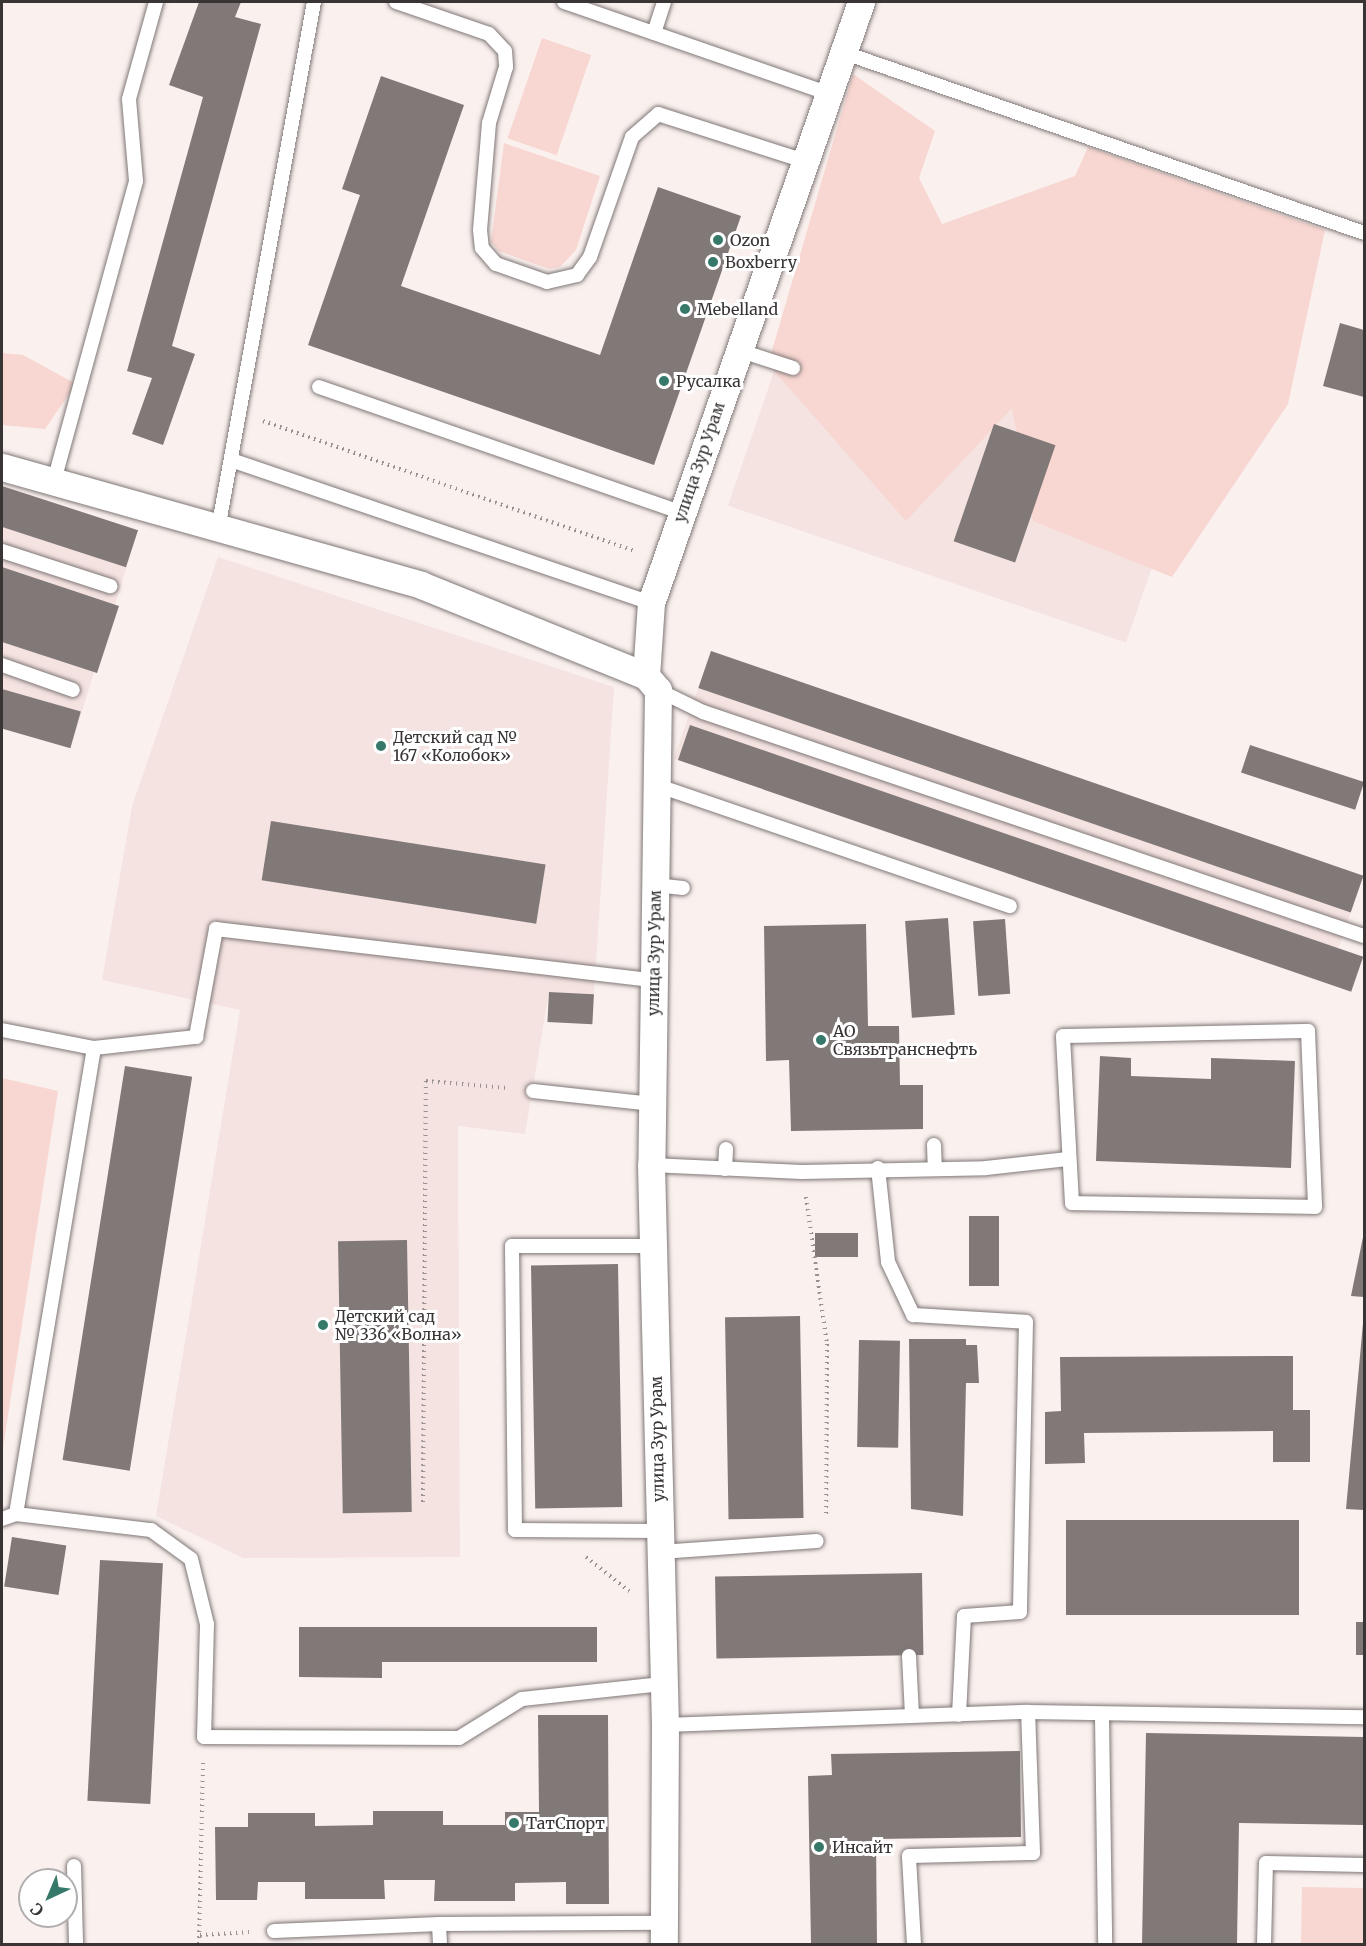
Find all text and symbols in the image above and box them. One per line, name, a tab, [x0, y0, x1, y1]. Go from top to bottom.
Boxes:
place label: Ozon	[730, 230, 770, 250]
marker: Ozon	[711, 233, 725, 247]
place label: Boxberry	[725, 252, 797, 272]
marker: Boxberry	[706, 255, 720, 269]
place label: Mebelland	[697, 299, 778, 319]
marker: Mebelland	[678, 302, 692, 316]
place label: Русалка	[676, 371, 741, 391]
marker: Русалка	[657, 374, 671, 388]
street label: улица Зур Урам	[669, 399, 729, 525]
place label: Детский сад № 167 «Колобок»	[393, 727, 518, 765]
marker: Детский сад № 167 «Колобок»	[374, 739, 388, 753]
street label: улица Зур Урам	[643, 890, 665, 1016]
place label: АО Связьтранснефть	[833, 1021, 977, 1059]
marker: АО Связьтранснефть	[814, 1033, 828, 1047]
place label: Детский сад № 336 «Волна»	[335, 1306, 462, 1344]
marker: Детский сад № 336 «Волна»	[316, 1318, 330, 1332]
street label: улица Зур Урам	[646, 1376, 668, 1502]
place label: ТатСпорт	[526, 1813, 605, 1833]
marker: ТатСпорт	[507, 1816, 521, 1830]
place label: Инсайт	[832, 1837, 893, 1857]
marker: Инсайт	[810, 1838, 828, 1856]
north arrow	[18, 1868, 78, 1928]
text: С	[26, 1899, 48, 1920]

